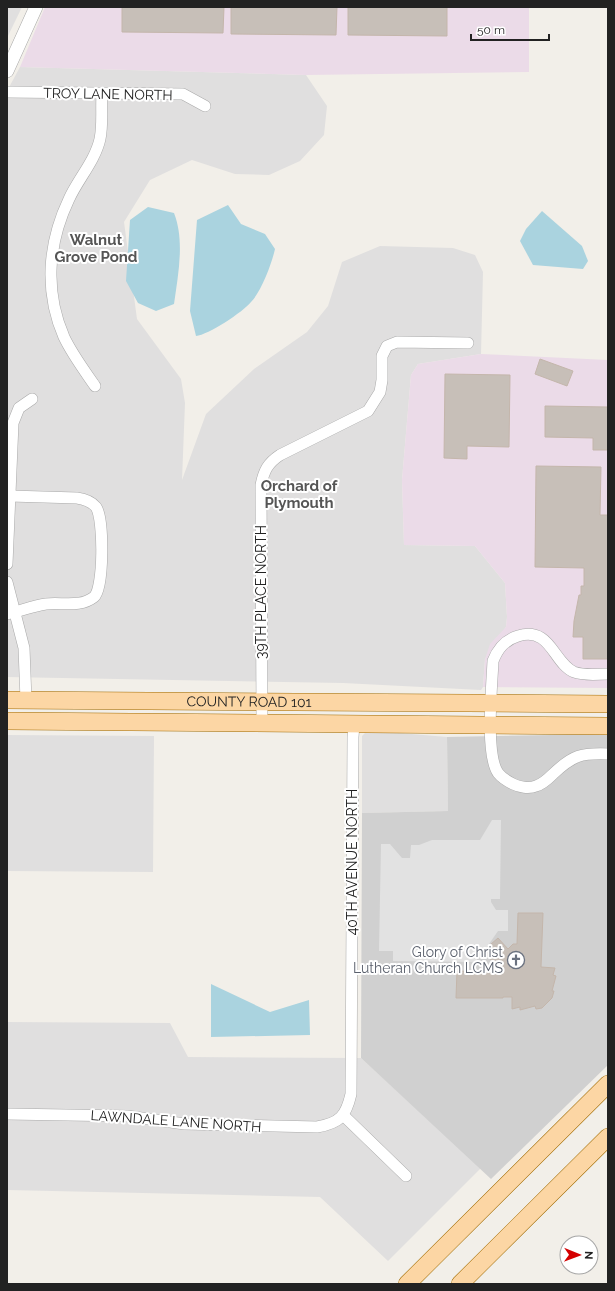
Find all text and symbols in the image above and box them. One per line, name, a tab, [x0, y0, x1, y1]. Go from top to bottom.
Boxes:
scale bar	[471, 16, 549, 42]
text: 50 m	[477, 23, 505, 37]
street label: TROY LANE NORTH	[43, 85, 173, 103]
district label: Walnut Grove Pond	[55, 231, 138, 266]
district label: Orchard of Plymouth	[261, 477, 338, 512]
street label: 39TH PLACE NORTH	[253, 525, 269, 659]
street label: COUNTY ROAD 101	[186, 693, 312, 710]
street label: 40TH AVENUE NORTH	[344, 789, 360, 935]
place label: Glory of Christ Lutheran Church LCMS	[353, 944, 503, 976]
church icon: Glory of Christ Lutheran Church LCMS	[506, 950, 526, 970]
street label: LAWNDALE LANE NORTH	[90, 1107, 262, 1135]
north arrow	[559, 1235, 599, 1275]
text: N	[582, 1251, 595, 1259]

